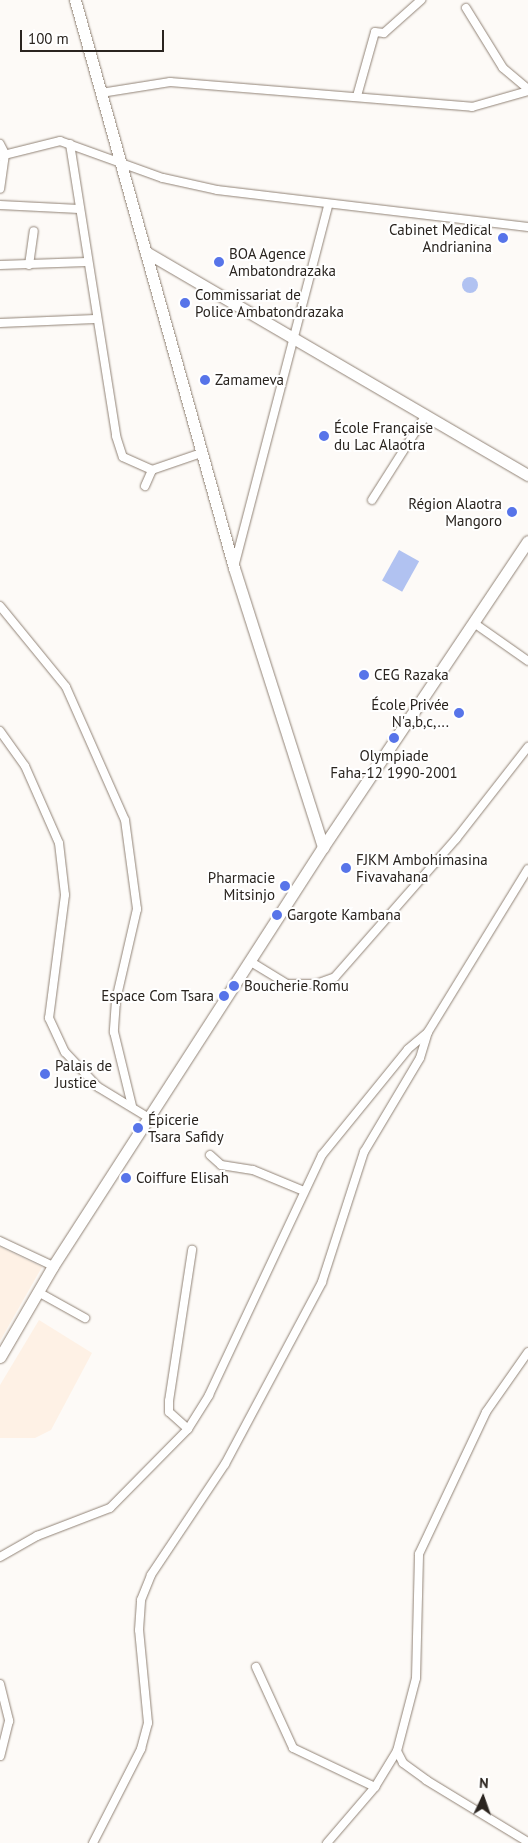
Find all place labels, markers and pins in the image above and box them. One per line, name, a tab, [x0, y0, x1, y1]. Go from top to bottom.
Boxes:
place label: Cabinet Medical Andrianina	[389, 220, 492, 255]
marker: Cabinet Medical Andrianina	[496, 231, 510, 245]
place label: BOA Agence Ambatondrazaka	[229, 244, 336, 279]
marker: BOA Agence Ambatondrazaka	[213, 256, 225, 268]
place label: Commissariat de Police Ambatondrazaka	[195, 285, 344, 320]
marker: Commissariat de Police Ambatondrazaka	[179, 297, 191, 309]
place label: Zamameva	[215, 371, 284, 389]
marker: Zamameva	[199, 374, 211, 386]
place label: École Française du Lac Alaotra	[334, 418, 433, 453]
marker: École Française du Lac Alaotra	[318, 430, 330, 442]
place label: Région Alaotra Mangoro	[408, 494, 502, 529]
marker: Région Alaotra Mangoro	[506, 506, 518, 518]
place label: CEG Razaka	[374, 666, 449, 684]
marker: CEG Razaka	[358, 669, 370, 681]
place label: École Privée N'a,b,c,...	[371, 695, 449, 730]
marker: École Privée N'a,b,c,...	[453, 707, 465, 719]
marker: Olympiade Faha-12 1990-2001	[388, 732, 400, 744]
place label: Olympiade Faha-12 1990-2001	[330, 746, 458, 781]
place label: FJKM Ambohimasina Fivavahana	[356, 850, 488, 885]
marker: FJKM Ambohimasina Fivavahana	[340, 862, 352, 874]
place label: Pharmacie Mitsinjo	[208, 868, 275, 903]
marker: Pharmacie Mitsinjo	[279, 880, 291, 892]
place label: Gargote Kambana	[287, 906, 401, 924]
marker: Gargote Kambana	[271, 909, 283, 921]
place label: Boucherie Romu	[244, 977, 349, 995]
marker: Boucherie Romu	[228, 980, 240, 992]
place label: Espace Com Tsara	[101, 987, 214, 1005]
marker: Espace Com Tsara	[218, 990, 230, 1002]
place label: Palais de Justice	[55, 1056, 112, 1091]
marker: Palais de Justice	[39, 1068, 51, 1080]
place label: Épicerie Tsara Safidy	[148, 1110, 224, 1145]
marker: Épicerie Tsara Safidy	[132, 1122, 144, 1134]
place label: Coiffure Elisah	[136, 1169, 229, 1187]
marker: Coiffure Elisah	[120, 1172, 132, 1184]

